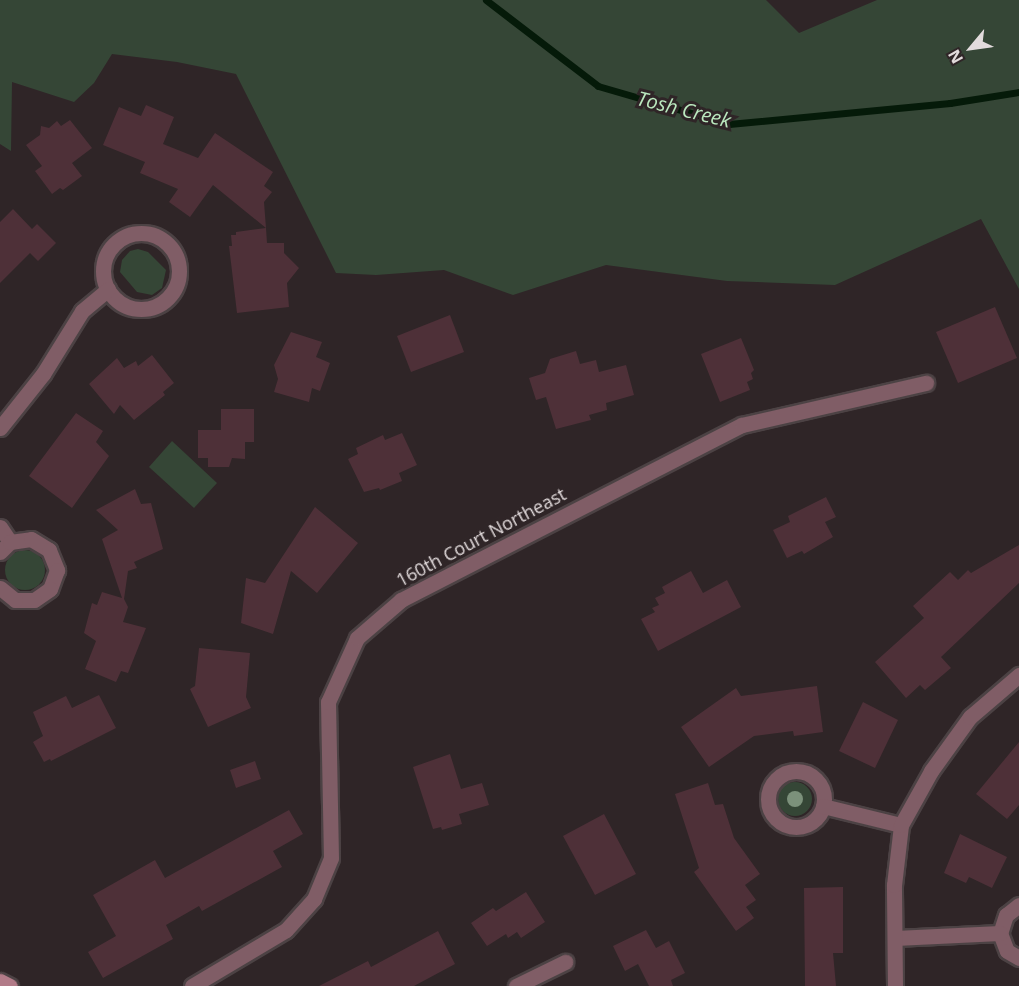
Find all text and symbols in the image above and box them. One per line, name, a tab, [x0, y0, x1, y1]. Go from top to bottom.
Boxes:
north arrow	[941, 18, 1001, 78]
text: N	[942, 46, 968, 68]
water label: Tosh Creek	[635, 86, 733, 132]
street label: 160th Court Northeast	[393, 483, 569, 591]

